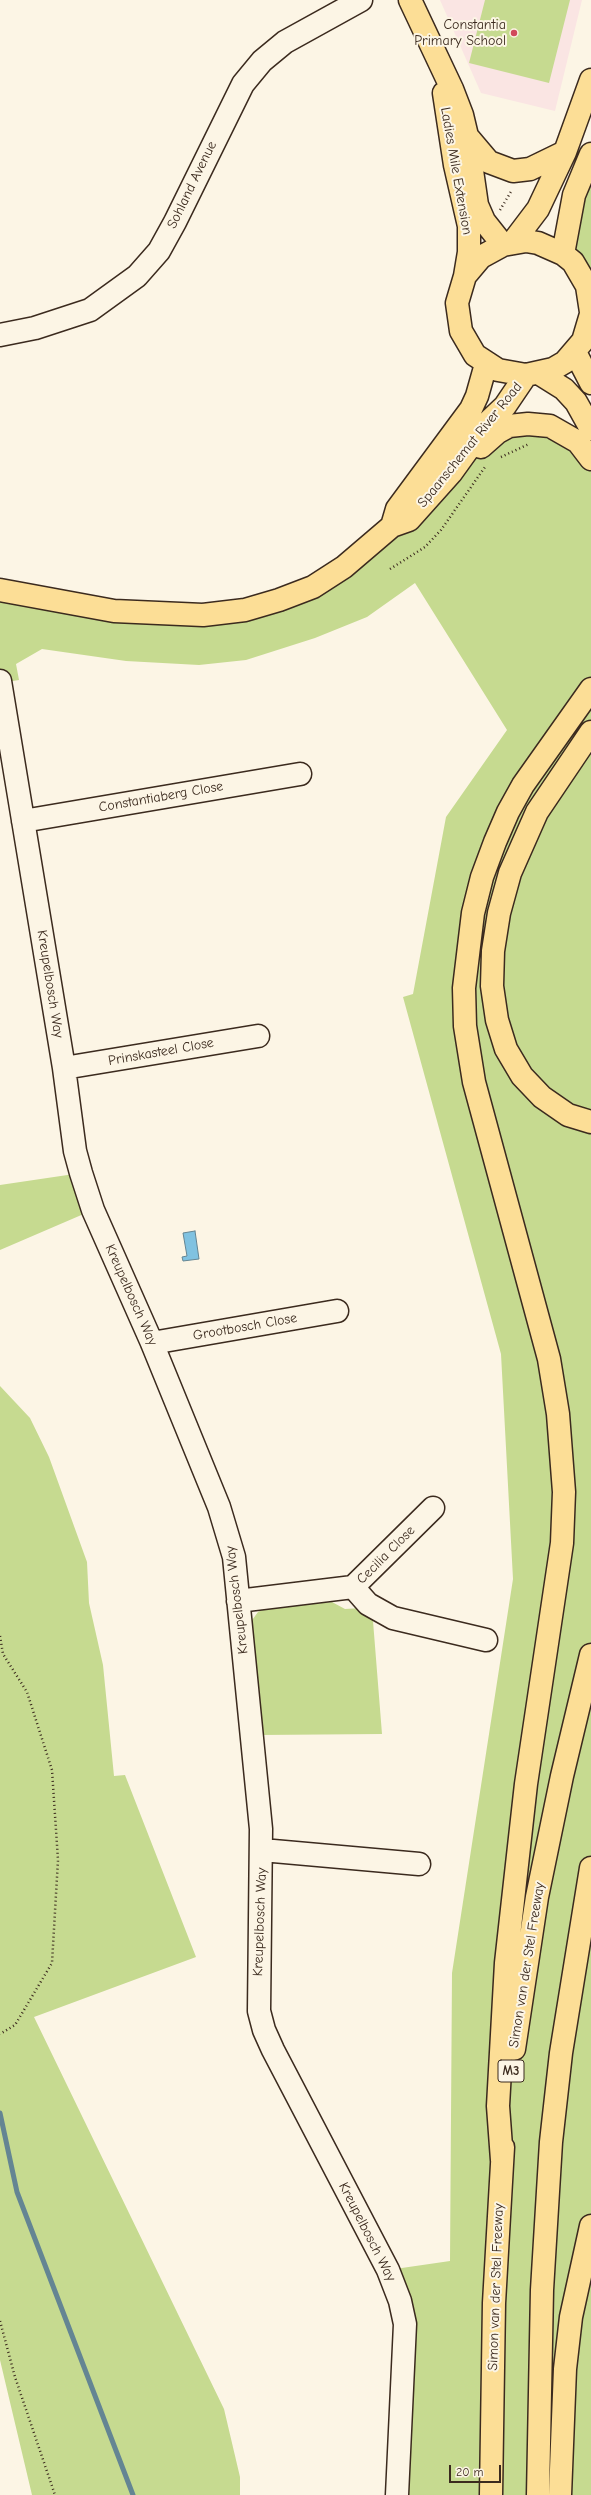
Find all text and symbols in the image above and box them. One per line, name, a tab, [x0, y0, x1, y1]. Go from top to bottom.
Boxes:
place label: Constantia Primary School	[414, 17, 506, 50]
marker: Constantia Primary School	[509, 28, 519, 38]
street label: Ladies Mile Extension	[436, 106, 476, 236]
street label: Sohland Avenue	[164, 138, 220, 232]
street label: Spaanschemat River Road	[414, 379, 526, 511]
street label: Constantiaberg Close	[97, 778, 225, 816]
street label: Kreupelbosch Way	[33, 929, 67, 1039]
street label: Prinskasteel Close	[107, 1034, 215, 1070]
street label: Kreupelbosch Way	[101, 1242, 161, 1348]
street label: Grootbosch Close	[192, 1310, 298, 1344]
street label: Cecilia Close	[353, 1522, 419, 1588]
street label: Kreupelbosch Way	[222, 1545, 252, 1655]
street label: Kreupelbosch Way	[250, 1867, 270, 1977]
street label: Simon van der Stel Freeway	[506, 1881, 548, 2049]
road number: M3	[498, 2060, 524, 2082]
street label: Kreupelbosch Way	[335, 2180, 399, 2284]
street label: Simon van der Stel Freeway	[485, 2203, 507, 2371]
scale bar	[451, 2457, 503, 2483]
text: 20 m	[456, 2465, 484, 2479]

